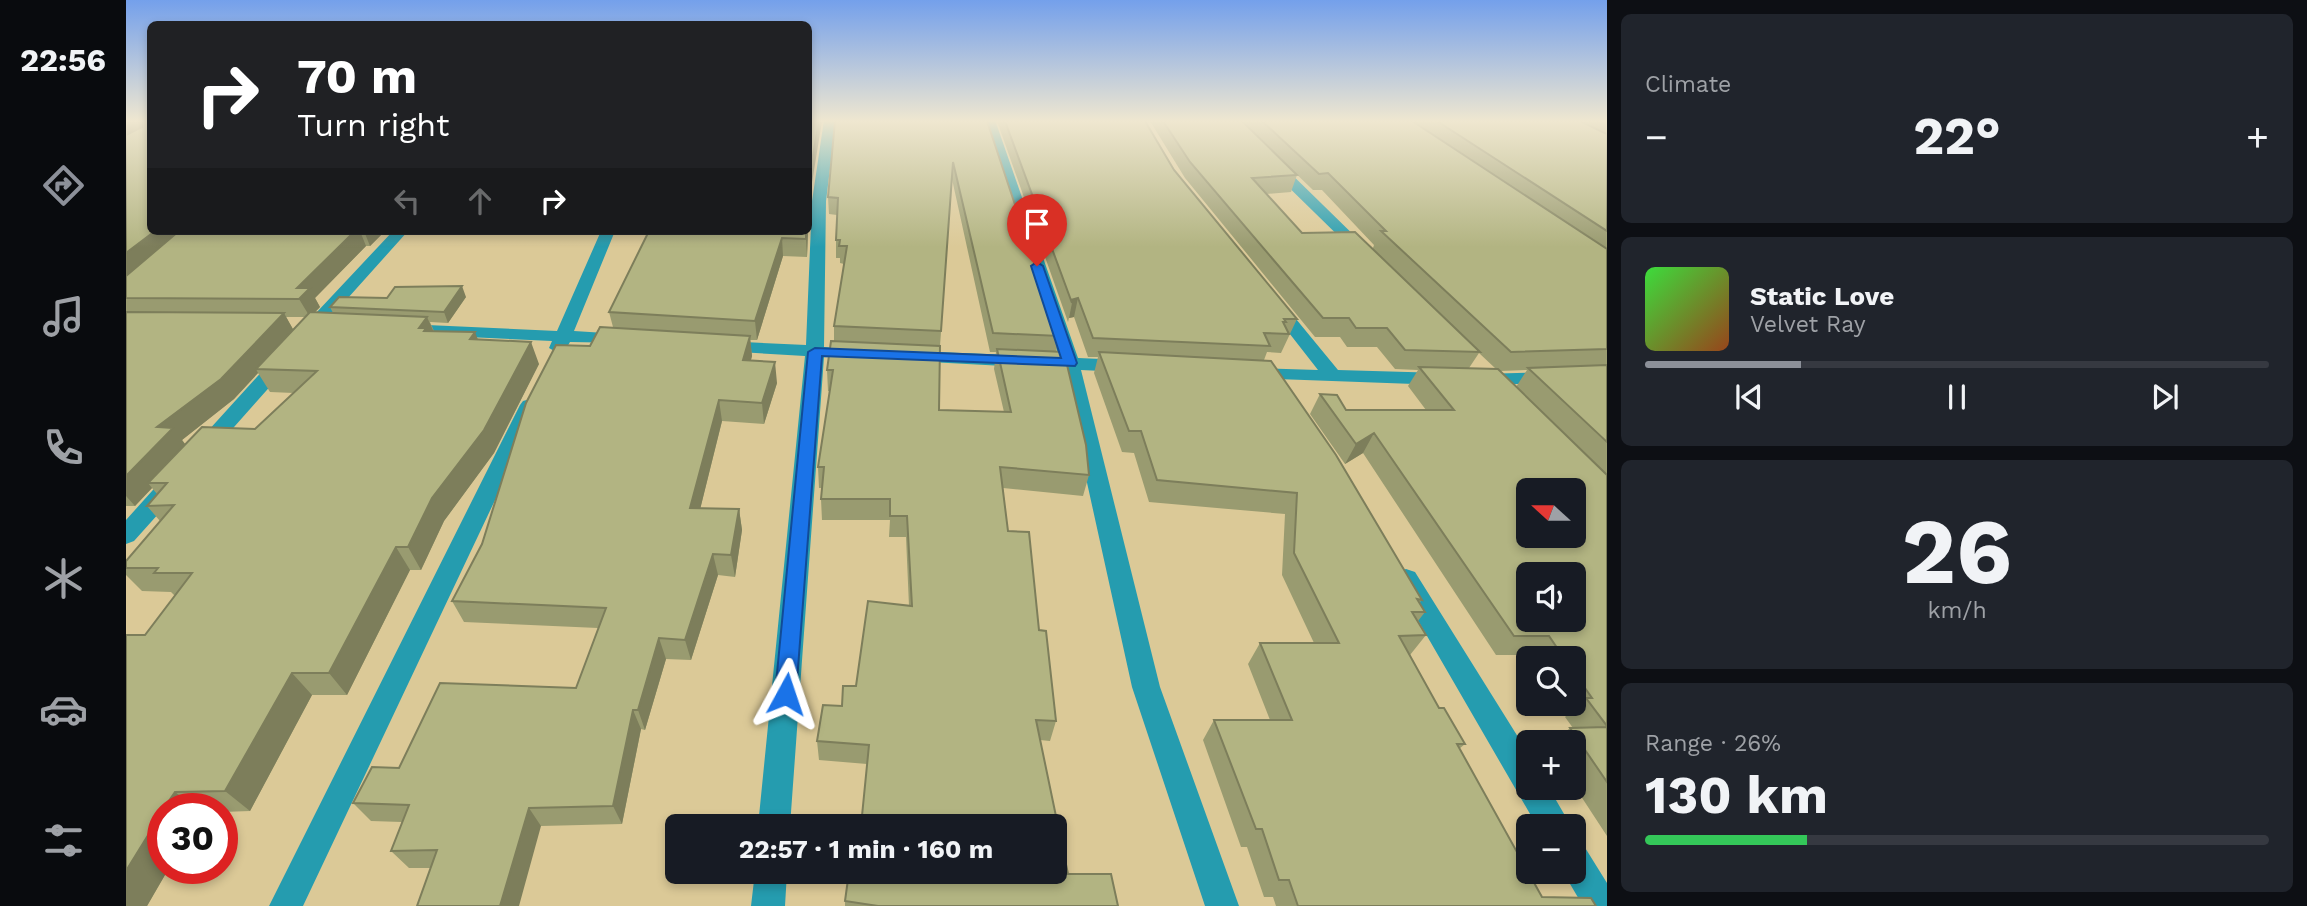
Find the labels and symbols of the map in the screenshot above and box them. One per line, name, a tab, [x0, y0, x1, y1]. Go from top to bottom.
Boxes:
pin	[1007, 194, 1067, 266]
north arrow	[1516, 478, 1586, 548]
position arrow	[749, 657, 823, 731]
speed limit sign: 30	[147, 793, 238, 884]

